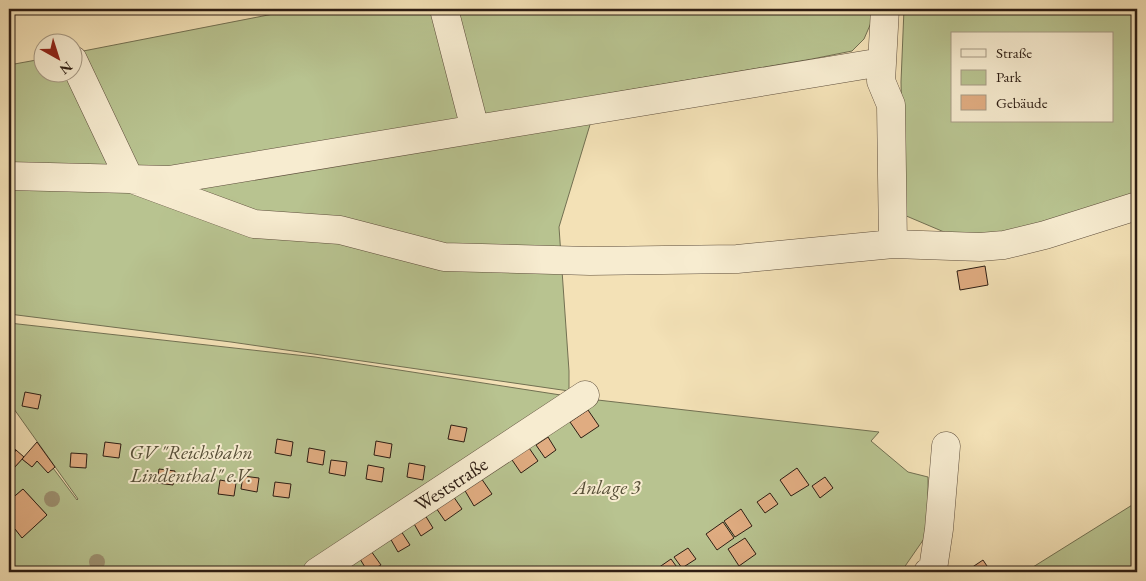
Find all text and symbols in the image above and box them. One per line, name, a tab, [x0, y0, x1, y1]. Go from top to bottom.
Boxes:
north arrow	[32, 32, 82, 82]
legend	[951, 32, 1114, 122]
text: Straße	[996, 43, 1032, 62]
text: N	[56, 58, 76, 79]
text: Park	[996, 67, 1023, 86]
text: Gebäude	[996, 93, 1048, 112]
park label: GV "Reichsbahn Lindenthal" e.V.	[129, 439, 253, 488]
street label: Weststraße	[409, 451, 493, 517]
park label: Anlage 3	[571, 474, 641, 500]

